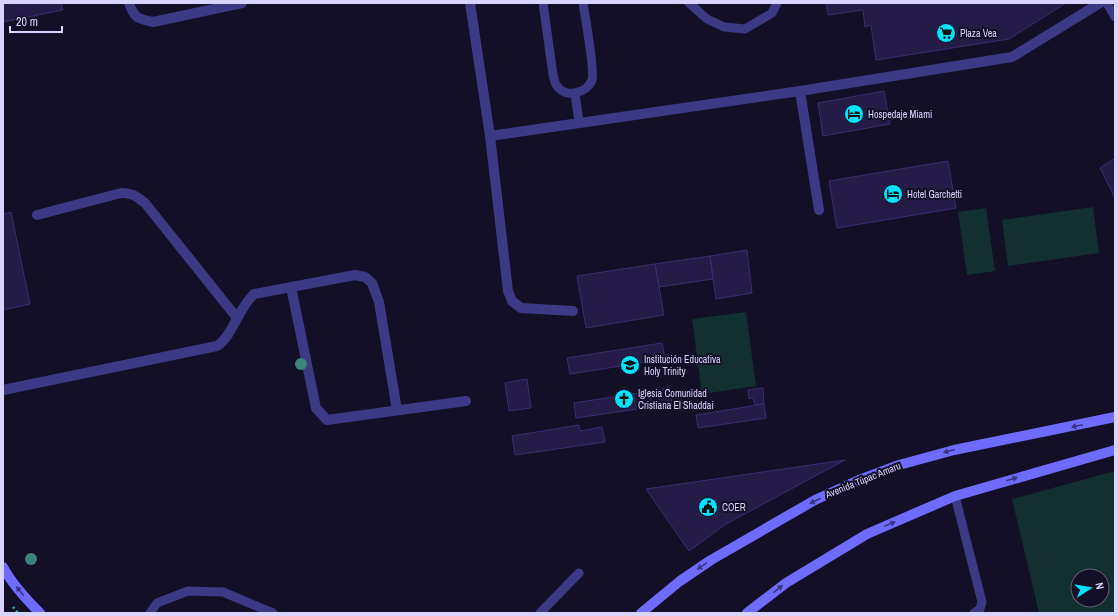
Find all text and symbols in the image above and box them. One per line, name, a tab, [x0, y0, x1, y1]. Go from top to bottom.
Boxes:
scale bar	[10, 8, 62, 34]
text: 20 m	[16, 14, 38, 30]
supermarket icon: Plaza Vea	[935, 22, 957, 44]
place label: Plaza Vea	[960, 27, 997, 40]
hotel icon: Hospedaje Miami	[843, 103, 865, 125]
place label: Hospedaje Miami	[868, 108, 932, 121]
hotel icon: Hotel Garchetti	[882, 183, 904, 205]
place label: Hotel Garchetti	[907, 188, 962, 201]
place label: Institución Educativa Holy Trinity	[644, 353, 721, 378]
school or university icon: Institución Educativa Holy Trinity	[619, 354, 641, 376]
place label: Iglesia Comunidad Cristiana El Shaddai	[638, 387, 714, 412]
church icon: Iglesia Comunidad Cristiana El Shaddai	[613, 388, 635, 410]
one-way arrow	[1071, 423, 1083, 429]
one-way arrow	[943, 448, 955, 454]
street label: Avenida Túpac Amaru	[822, 459, 903, 501]
one-way arrow	[1006, 476, 1018, 482]
public building icon: COER	[697, 496, 719, 518]
one-way arrow	[809, 498, 820, 504]
place label: COER	[722, 501, 746, 514]
one-way arrow	[884, 521, 896, 527]
one-way arrow	[697, 562, 707, 570]
north arrow	[1070, 568, 1110, 608]
text: N	[1092, 581, 1107, 591]
one-way arrow	[772, 585, 783, 593]
one-way arrow	[15, 586, 24, 597]

